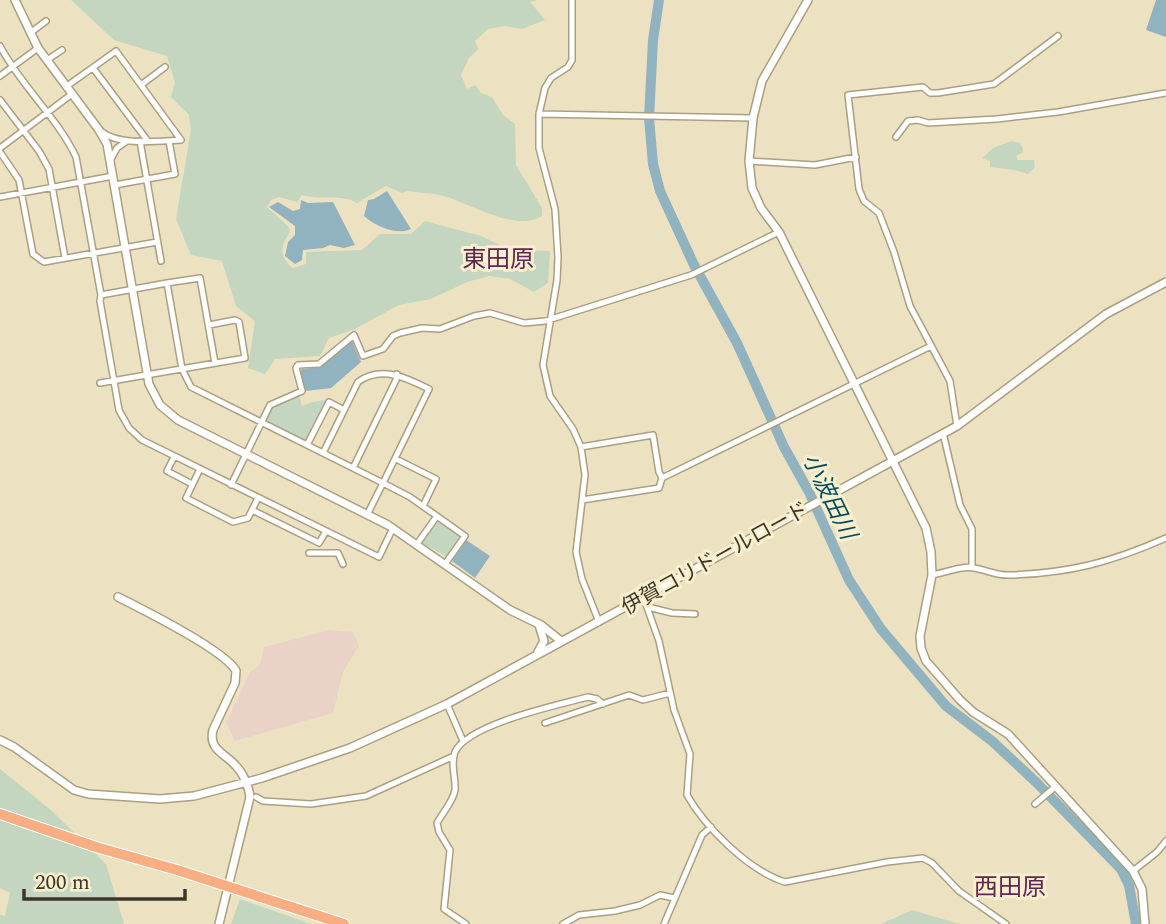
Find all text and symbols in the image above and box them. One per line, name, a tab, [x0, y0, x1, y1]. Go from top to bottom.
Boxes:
district label: 東田原	[462, 242, 534, 278]
water label: 小波田川	[793, 448, 866, 548]
street label: 伊賀コリドールロード	[616, 494, 815, 624]
scale bar	[24, 858, 186, 902]
text: 200 m	[35, 867, 90, 899]
district label: 西田原	[974, 870, 1046, 906]

